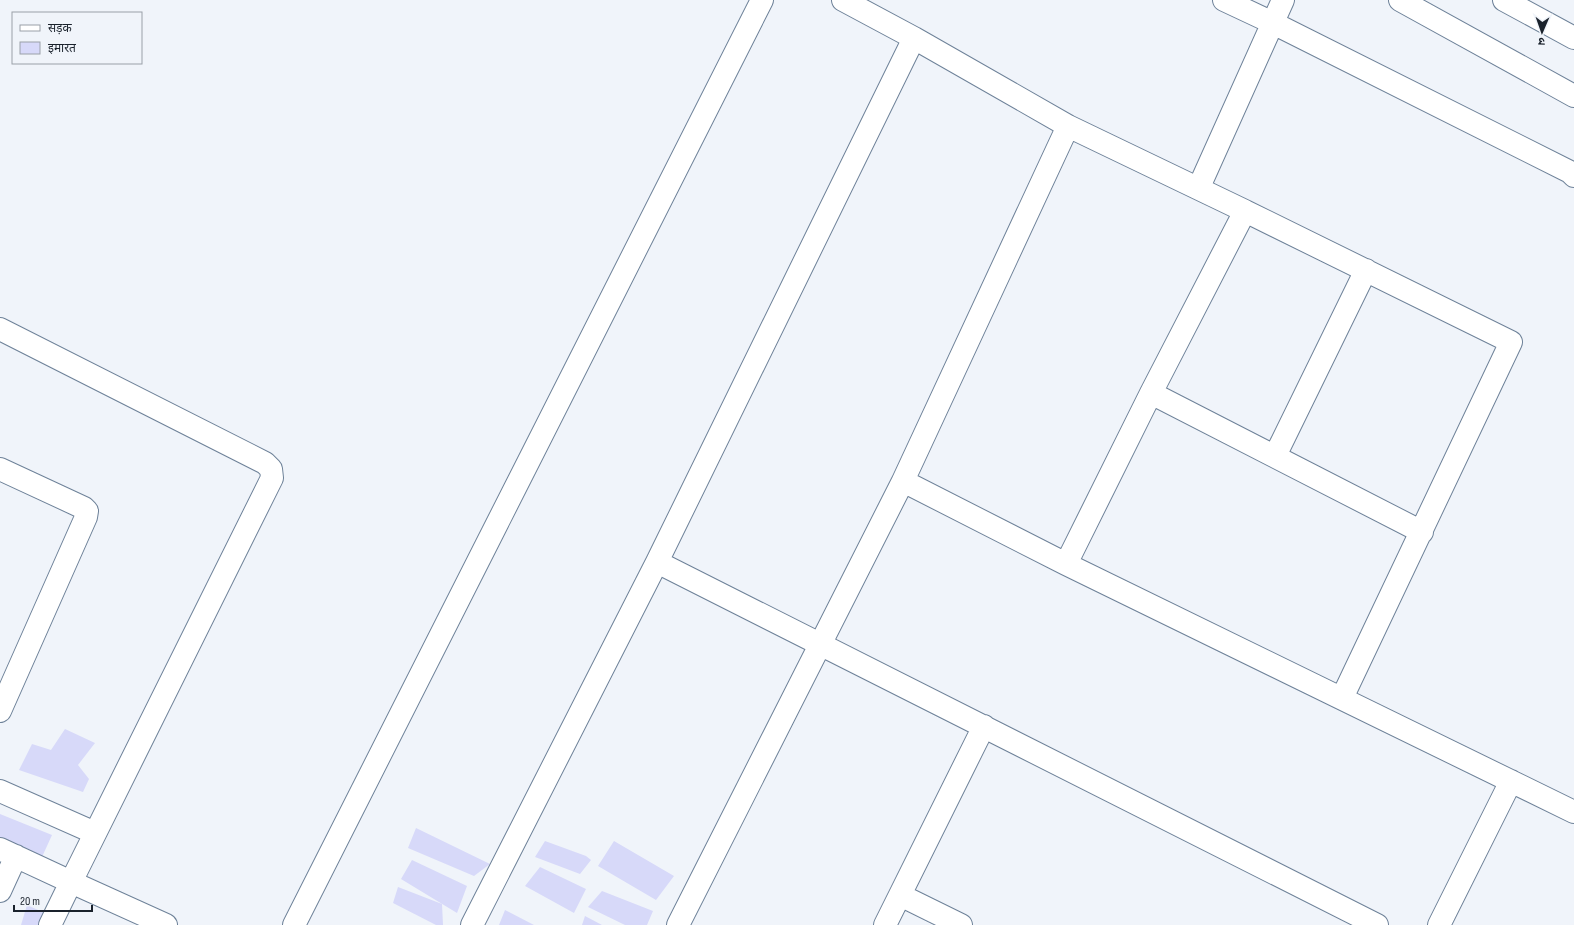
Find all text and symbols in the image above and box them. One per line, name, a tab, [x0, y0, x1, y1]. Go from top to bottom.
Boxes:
legend	[12, 12, 142, 64]
north arrow	[1522, 12, 1562, 52]
text: सड़क	[48, 21, 73, 36]
text: उ	[1538, 35, 1545, 48]
text: इमारत	[48, 41, 77, 56]
scale bar	[14, 887, 92, 913]
text: 20 m	[20, 894, 40, 909]

